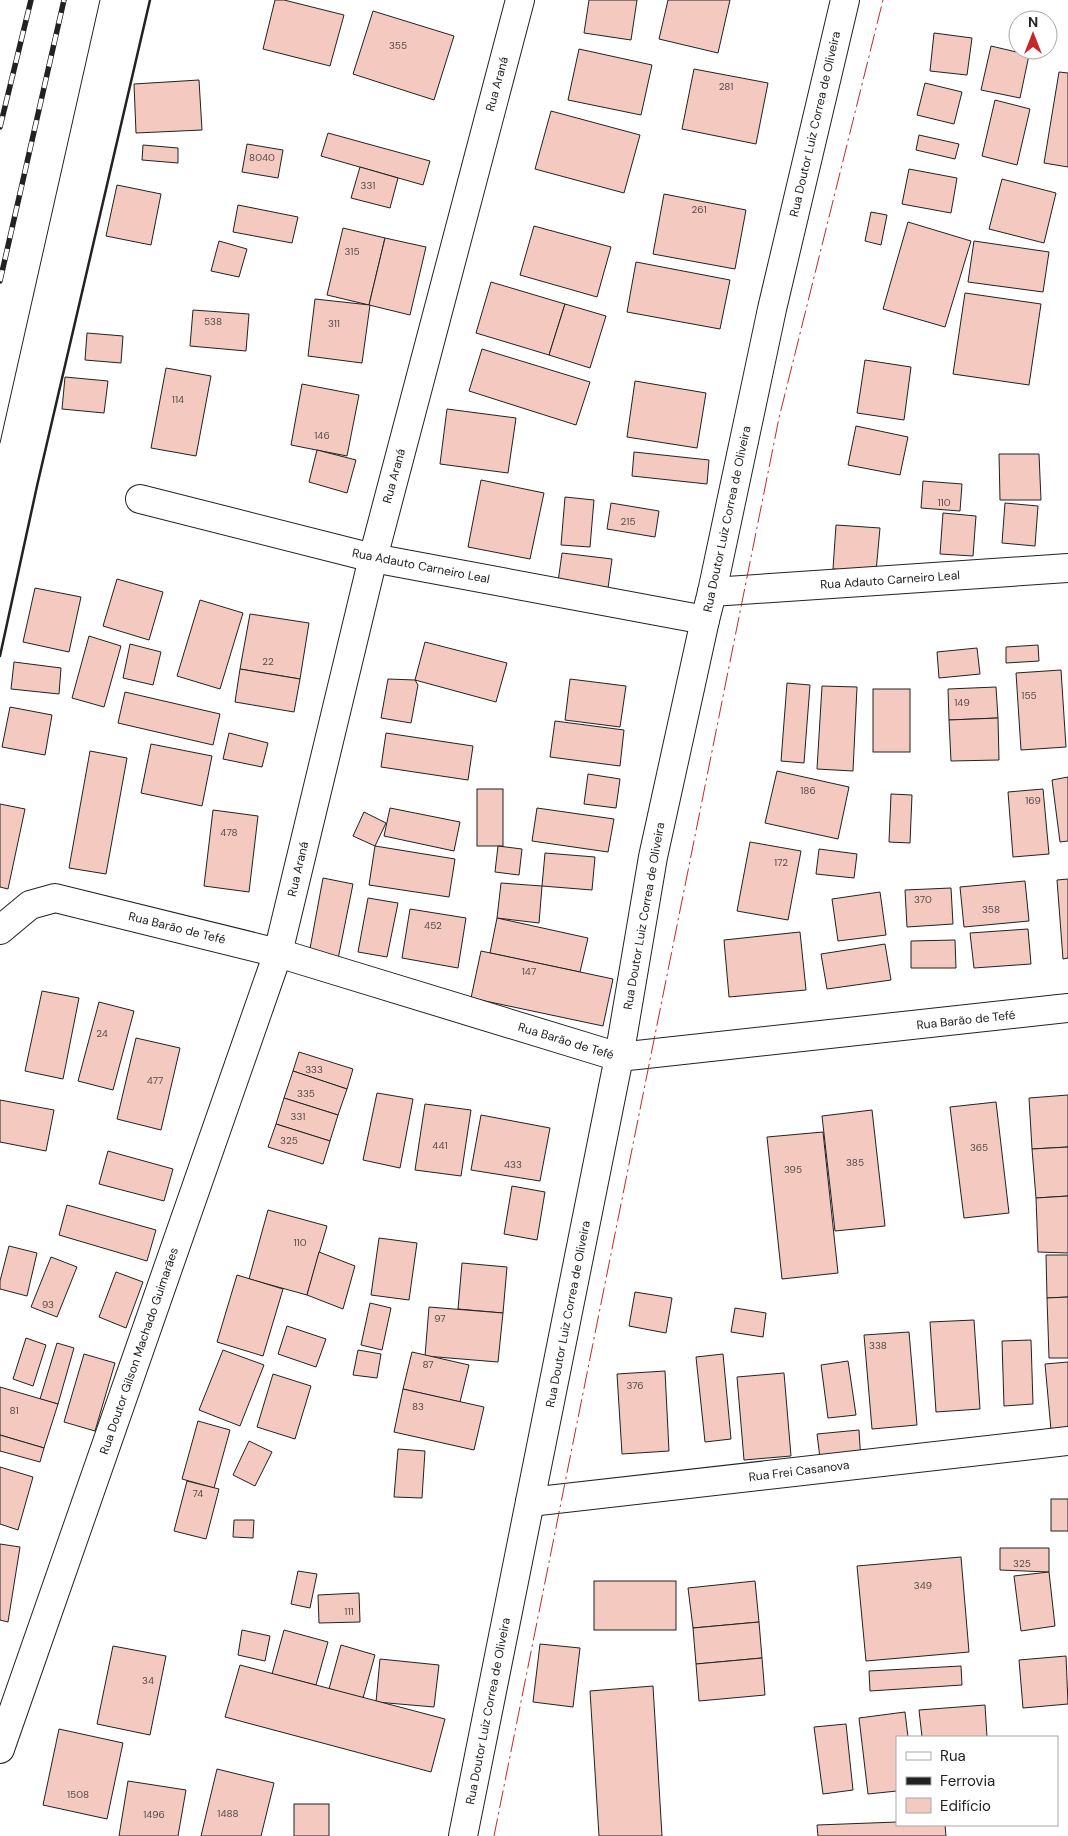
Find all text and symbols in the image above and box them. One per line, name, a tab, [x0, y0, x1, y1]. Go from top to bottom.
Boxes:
north arrow	[1008, 10, 1058, 60]
text: N	[1028, 13, 1038, 31]
street label: Rua Doutor Luiz Correa de Oliveira	[786, 30, 844, 218]
house number: 355	[389, 39, 407, 52]
street label: Rua Araná	[482, 55, 512, 113]
house number: 281	[719, 80, 733, 93]
house number: 8040	[249, 151, 275, 164]
house number: 331	[361, 179, 375, 192]
house number: 261	[691, 203, 707, 216]
house number: 315	[345, 245, 359, 258]
house number: 538	[204, 315, 222, 328]
house number: 311	[328, 317, 340, 330]
house number: 114	[172, 393, 184, 406]
street label: Rua Doutor Luiz Correa de Oliveira	[699, 424, 755, 614]
house number: 146	[314, 429, 330, 442]
street label: Rua Araná	[379, 447, 409, 505]
house number: 110	[937, 496, 951, 509]
house number: 215	[621, 515, 635, 528]
street label: Rua Adauto Carneiro Leal	[351, 545, 491, 587]
street label: Rua Adauto Carneiro Leal	[820, 567, 960, 593]
house number: 22	[262, 655, 274, 668]
house number: 155	[1021, 689, 1037, 702]
house number: 149	[954, 696, 970, 709]
house number: 186	[800, 784, 816, 797]
house number: 169	[1025, 794, 1041, 807]
street label: Rua Doutor Luiz Correa de Oliveira	[620, 821, 668, 1011]
house number: 478	[220, 826, 238, 839]
street label: Rua Araná	[284, 840, 312, 898]
house number: 172	[774, 856, 788, 869]
house number: 370	[914, 893, 932, 906]
house number: 358	[982, 903, 1000, 916]
street label: Rua Barão de Tefé	[127, 908, 227, 948]
house number: 452	[424, 919, 442, 932]
house number: 147	[522, 965, 536, 978]
street label: Rua Barão de Tefé	[916, 1007, 1016, 1033]
street label: Rua Barão de Tefé	[516, 1019, 616, 1063]
house number: 24	[96, 1027, 108, 1040]
house number: 333	[305, 1063, 323, 1076]
house number: 477	[147, 1074, 163, 1087]
house number: 335	[297, 1087, 315, 1100]
house number: 331	[291, 1110, 305, 1123]
house number: 325	[280, 1134, 298, 1147]
house number: 441	[432, 1139, 448, 1152]
house number: 365	[970, 1141, 988, 1154]
house number: 385	[846, 1156, 864, 1169]
house number: 433	[504, 1158, 522, 1171]
house number: 395	[784, 1163, 802, 1176]
street label: Rua Doutor Luiz Correa de Oliveira	[542, 1219, 594, 1409]
house number: 110	[293, 1236, 307, 1249]
street label: Rua Doutor Gilson Machado Guimarães	[96, 1245, 182, 1457]
house number: 93	[42, 1298, 54, 1311]
house number: 97	[434, 1312, 446, 1325]
house number: 338	[869, 1339, 887, 1352]
house number: 87	[422, 1358, 434, 1371]
house number: 376	[626, 1379, 644, 1392]
house number: 83	[412, 1400, 424, 1413]
house number: 81	[10, 1404, 19, 1417]
street label: Rua Frei Casanova	[748, 1457, 850, 1485]
house number: 74	[193, 1487, 203, 1500]
house number: 325	[1013, 1557, 1031, 1570]
house number: 349	[914, 1579, 932, 1592]
house number: 111	[344, 1605, 354, 1618]
street label: Rua Doutor Luiz Correa de Oliveira	[462, 1616, 514, 1806]
house number: 34	[142, 1674, 154, 1687]
legend	[896, 1736, 1058, 1826]
text: Rua	[940, 1746, 966, 1766]
text: Ferrovia	[940, 1771, 995, 1791]
house number: 1508	[67, 1788, 89, 1801]
text: Edifício	[940, 1796, 991, 1816]
house number: 1488	[217, 1807, 239, 1820]
house number: 1496	[143, 1808, 165, 1821]

